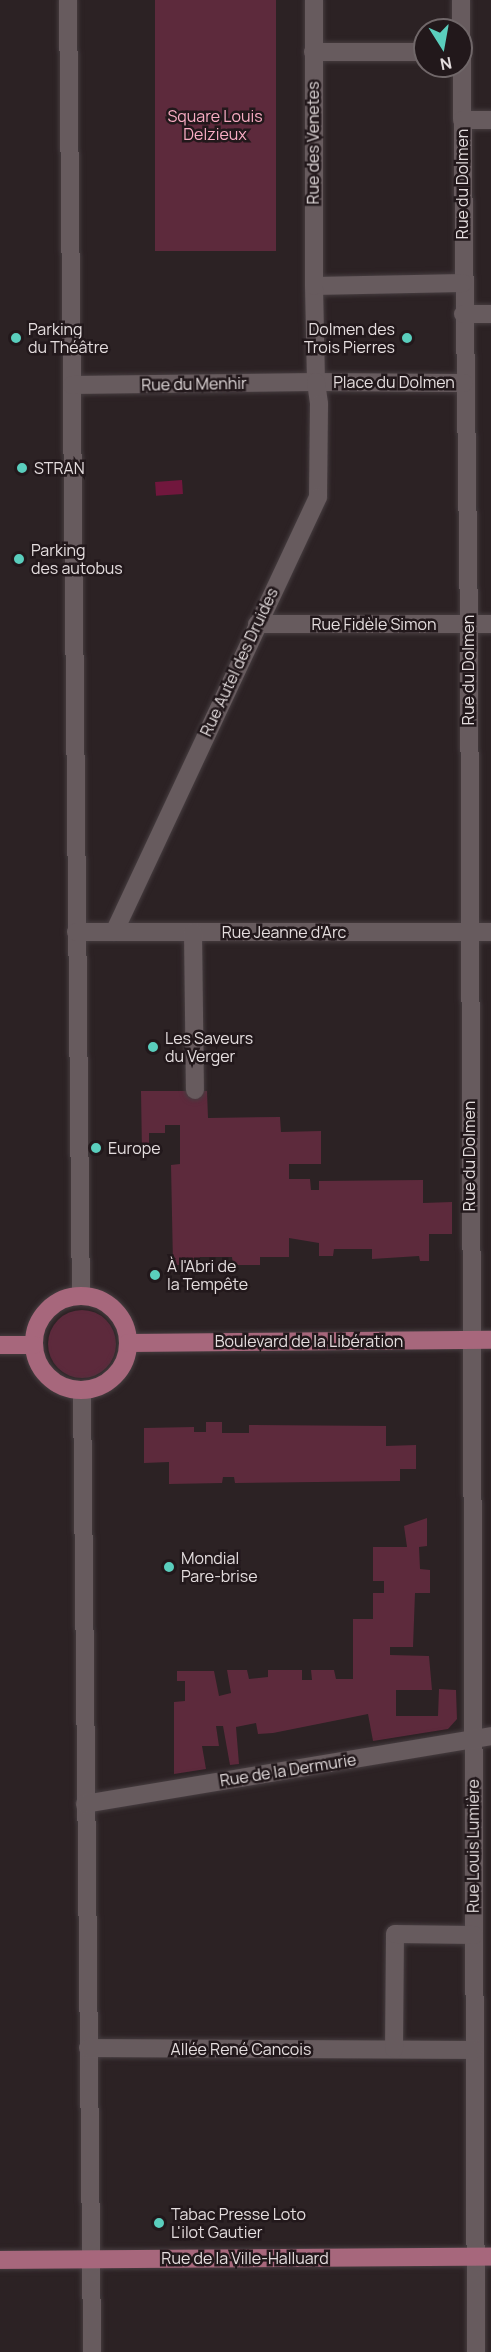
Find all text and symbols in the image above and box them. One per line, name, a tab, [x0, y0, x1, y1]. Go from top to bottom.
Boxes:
north arrow	[413, 18, 473, 78]
text: N	[438, 52, 454, 76]
street label: Rue des Venetes	[303, 81, 323, 205]
park label: Square Louis Delzieux	[167, 106, 263, 144]
street label: Rue du Dolmen	[452, 129, 472, 239]
place label: Parking du Théâtre	[28, 319, 109, 357]
place label: Dolmen des Trois Pierres	[304, 319, 395, 357]
marker: Parking du Théâtre	[9, 331, 23, 345]
marker: Dolmen des Trois Pierres	[400, 331, 414, 345]
street label: Place du Dolmen	[333, 372, 455, 392]
street label: Rue du Menhir	[141, 373, 247, 395]
place label: STRAN	[34, 458, 85, 478]
marker: STRAN	[15, 461, 29, 475]
place label: Parking des autobus	[31, 540, 123, 578]
marker: Parking des autobus	[12, 552, 26, 566]
street label: Rue Autel des Druides	[196, 585, 282, 739]
street label: Rue Fidèle Simon	[311, 614, 437, 634]
street label: Rue du Dolmen	[458, 615, 478, 725]
street label: Rue Jeanne d'Arc	[222, 922, 346, 942]
place label: Les Saveurs du Verger	[165, 1028, 253, 1066]
marker: Les Saveurs du Verger	[146, 1040, 160, 1054]
street label: Rue du Dolmen	[459, 1101, 479, 1211]
place label: Europe	[108, 1138, 161, 1158]
marker: Europe	[89, 1141, 103, 1155]
place label: À l'Abri de la Tempête	[167, 1256, 248, 1294]
marker: À l'Abri de la Tempête	[148, 1268, 162, 1282]
street label: Boulevard de la Libération	[215, 1331, 403, 1351]
place label: Mondial Pare-brise	[181, 1548, 258, 1586]
marker: Mondial Pare-brise	[162, 1560, 176, 1574]
street label: Rue de la Dermurie	[218, 1750, 358, 1790]
street label: Rue Louis Lumière	[463, 1779, 483, 1913]
street label: Allée René Cancois	[171, 2039, 311, 2059]
place label: Tabac Presse Loto L'ilot Gautier	[171, 2204, 306, 2242]
marker: Tabac Presse Loto L'ilot Gautier	[152, 2216, 166, 2230]
street label: Rue de la Ville-Halluard	[161, 2248, 329, 2268]

